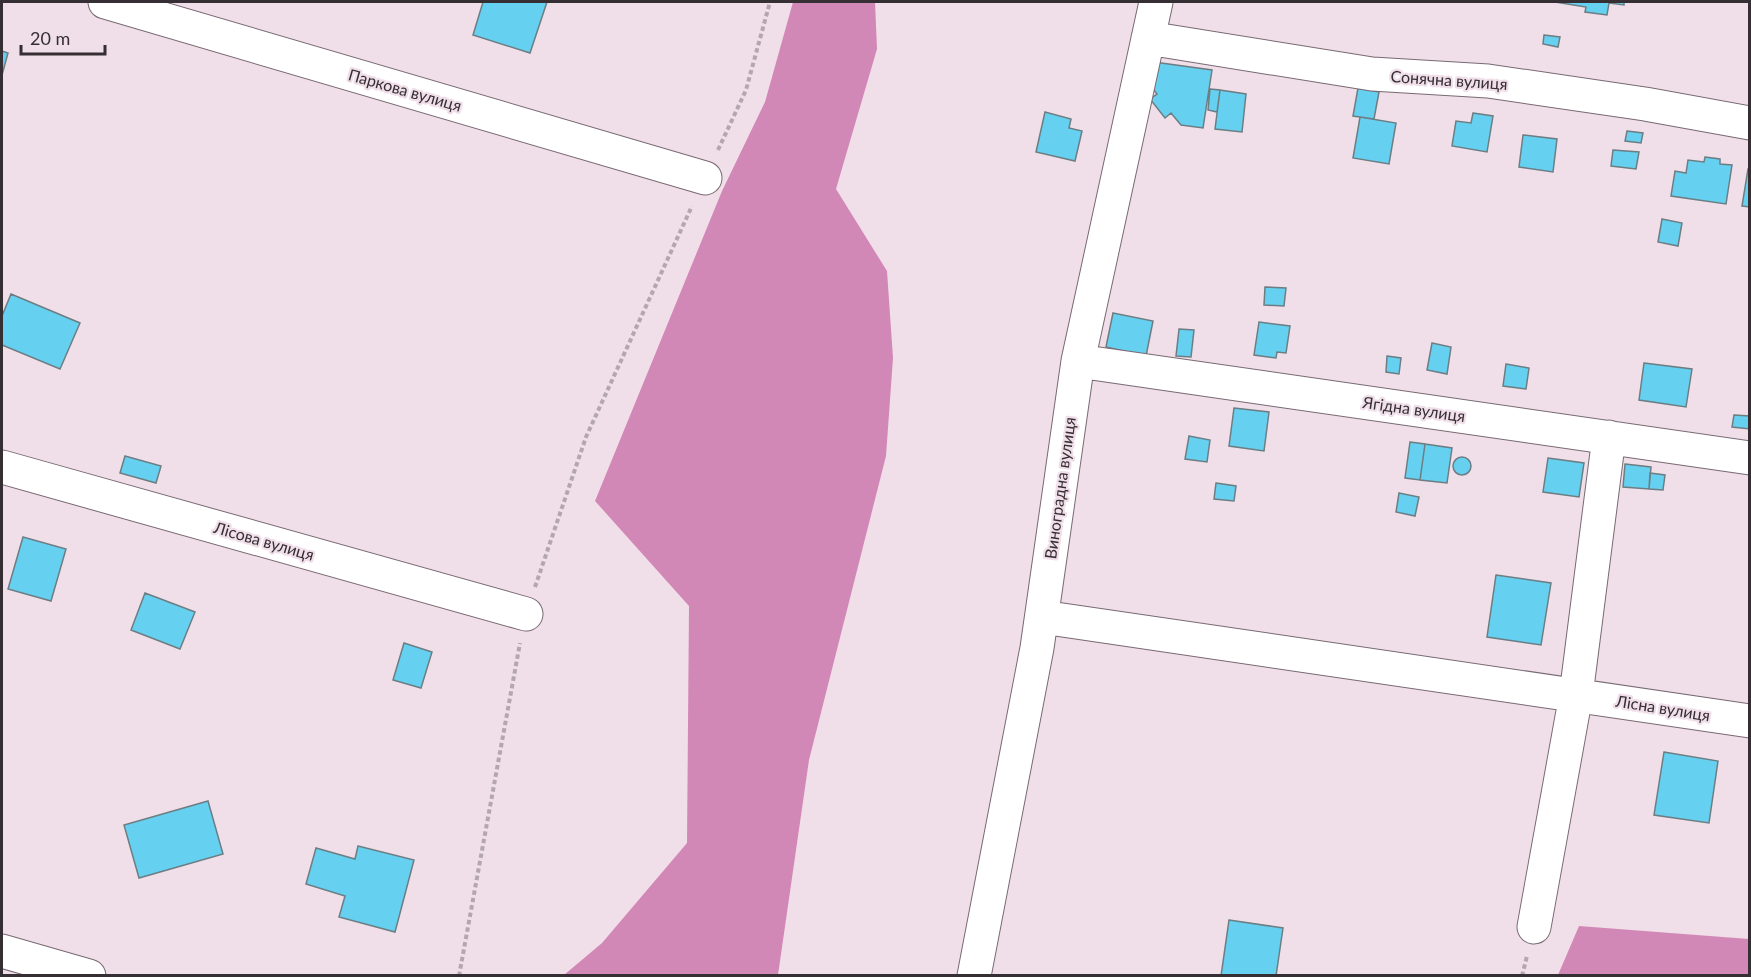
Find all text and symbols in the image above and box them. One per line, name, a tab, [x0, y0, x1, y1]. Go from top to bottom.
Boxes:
scale bar	[21, 18, 105, 56]
text: 20 m	[30, 27, 70, 49]
street label: Паркова вулиця	[346, 64, 464, 115]
street label: Сонячна вулиця	[1390, 66, 1508, 93]
street label: Ягідна вулиця	[1361, 392, 1467, 425]
street label: Виноградна вулиця	[1040, 416, 1079, 560]
street label: Лісова вулиця	[211, 517, 316, 564]
street label: Лісна вулиця	[1613, 691, 1712, 724]

